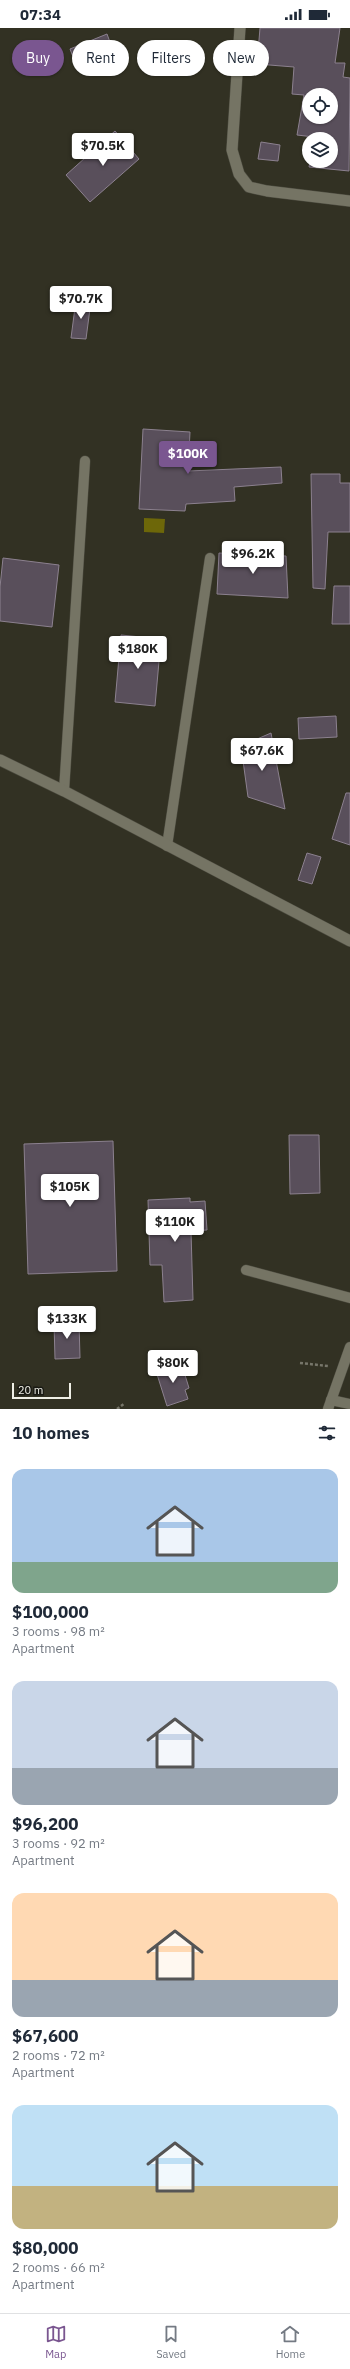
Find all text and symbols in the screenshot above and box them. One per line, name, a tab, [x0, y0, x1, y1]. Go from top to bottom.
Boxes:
text: 07:34	[20, 5, 61, 24]
chip: Buy	[12, 40, 64, 76]
chip: Rent	[72, 40, 129, 76]
chip: Filters	[137, 40, 205, 76]
chip: New	[213, 40, 269, 76]
map controls	[302, 88, 338, 168]
button: locate	[302, 88, 338, 124]
button: layers	[302, 132, 338, 168]
pin: $70.5K	[70, 133, 136, 167]
text: $70.5K	[81, 137, 125, 154]
pin: $70.7K	[48, 286, 114, 320]
text: $70.7K	[59, 290, 103, 307]
pin: $100K	[160, 441, 216, 475]
text: $100K	[168, 445, 208, 462]
pin: $96.2K	[220, 541, 286, 575]
text: $96.2K	[231, 545, 275, 562]
pin: $180K	[110, 636, 166, 670]
text: $180K	[118, 640, 158, 657]
pin: $67.6K	[229, 738, 295, 772]
text: $67.6K	[240, 742, 284, 759]
pin: $105K	[42, 1174, 98, 1208]
text: $105K	[50, 1178, 90, 1195]
pin: $110K	[147, 1209, 203, 1243]
text: $110K	[155, 1213, 195, 1230]
pin: $133K	[39, 1306, 95, 1340]
text: $133K	[47, 1310, 87, 1327]
pin: $80K	[149, 1350, 197, 1384]
text: $80K	[157, 1354, 189, 1371]
scale bar	[12, 1381, 71, 1400]
text: 20 m	[18, 1383, 43, 1397]
text: 10 homes	[12, 1422, 89, 1444]
icon: filters	[316, 1422, 338, 1444]
icon: home	[139, 1495, 211, 1567]
text: $100,000	[12, 1601, 89, 1623]
text: 3 rooms · 98 m²	[12, 1623, 105, 1640]
text: Apartment	[12, 1640, 75, 1657]
icon: home	[139, 1707, 211, 1779]
text: $96,200	[12, 1813, 79, 1835]
text: 3 rooms · 92 m²	[12, 1835, 105, 1852]
text: Apartment	[12, 1852, 75, 1869]
icon: home	[139, 1919, 211, 1991]
text: $67,600	[12, 2025, 79, 2047]
text: 2 rooms · 72 m²	[12, 2047, 105, 2064]
text: Apartment	[12, 2064, 75, 2081]
icon: home	[139, 2131, 211, 2203]
text: $80,000	[12, 2237, 79, 2259]
text: 2 rooms · 66 m²	[12, 2259, 105, 2276]
text: Apartment	[12, 2276, 75, 2293]
tab: Map	[45, 2323, 67, 2361]
tab: Saved	[156, 2323, 186, 2361]
tab: Home	[276, 2323, 305, 2361]

